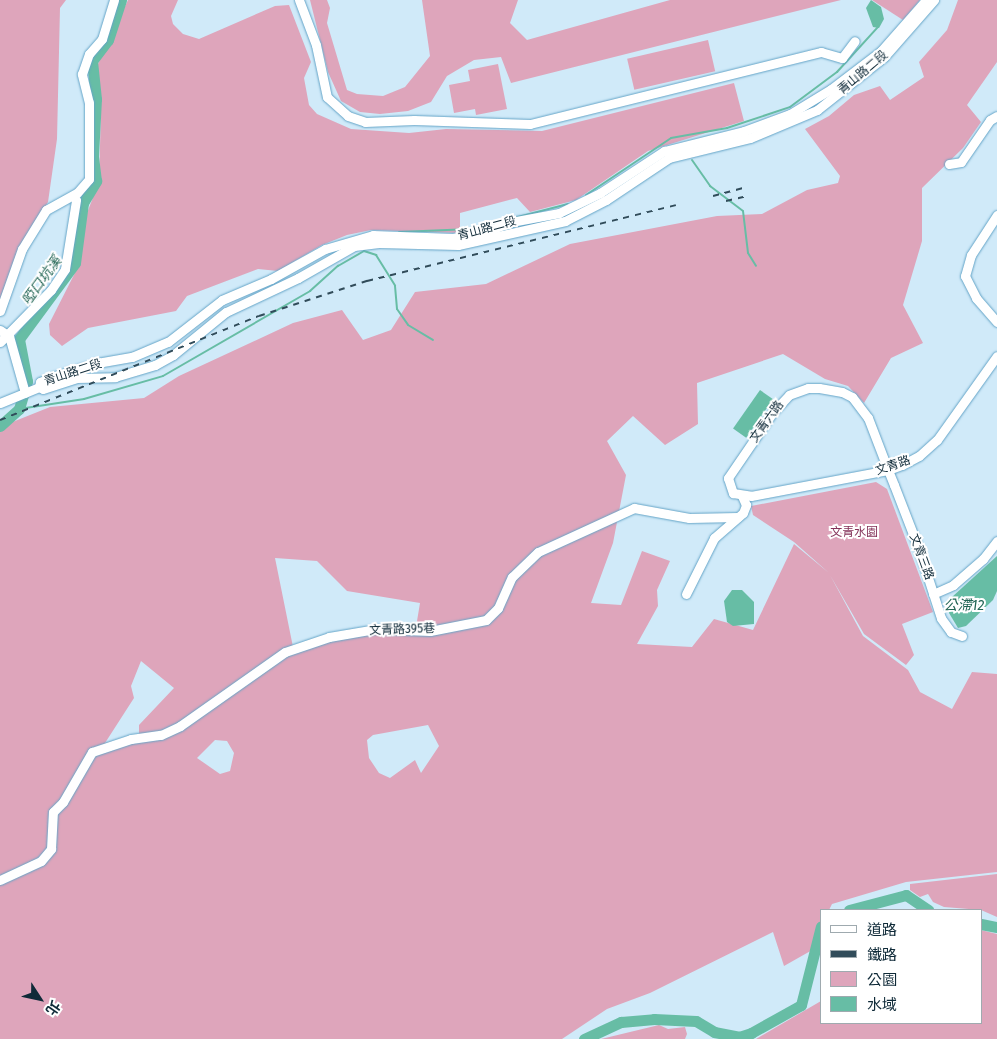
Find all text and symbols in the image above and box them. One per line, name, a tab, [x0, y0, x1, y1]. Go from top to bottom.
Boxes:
street label: 青山路二段	[835, 48, 891, 98]
street label: 青山路二段	[456, 214, 518, 244]
water label: 啞口坑溪	[19, 253, 65, 309]
street label: 青山路二段	[42, 357, 104, 389]
street label: 文青六路	[747, 398, 787, 446]
street label: 文青路	[874, 453, 912, 479]
park label: 文青水園	[830, 526, 878, 540]
street label: 文青三路	[906, 532, 936, 582]
water label: 公滯12	[944, 598, 984, 614]
street label: 文青路395巷	[369, 622, 435, 638]
legend	[820, 909, 982, 1024]
text: 道路	[867, 921, 897, 939]
text: 鐵路	[867, 946, 897, 964]
text: 公園	[867, 971, 897, 989]
north arrow	[15, 974, 65, 1024]
text: 水域	[867, 996, 897, 1014]
text: 北	[42, 997, 64, 1018]

